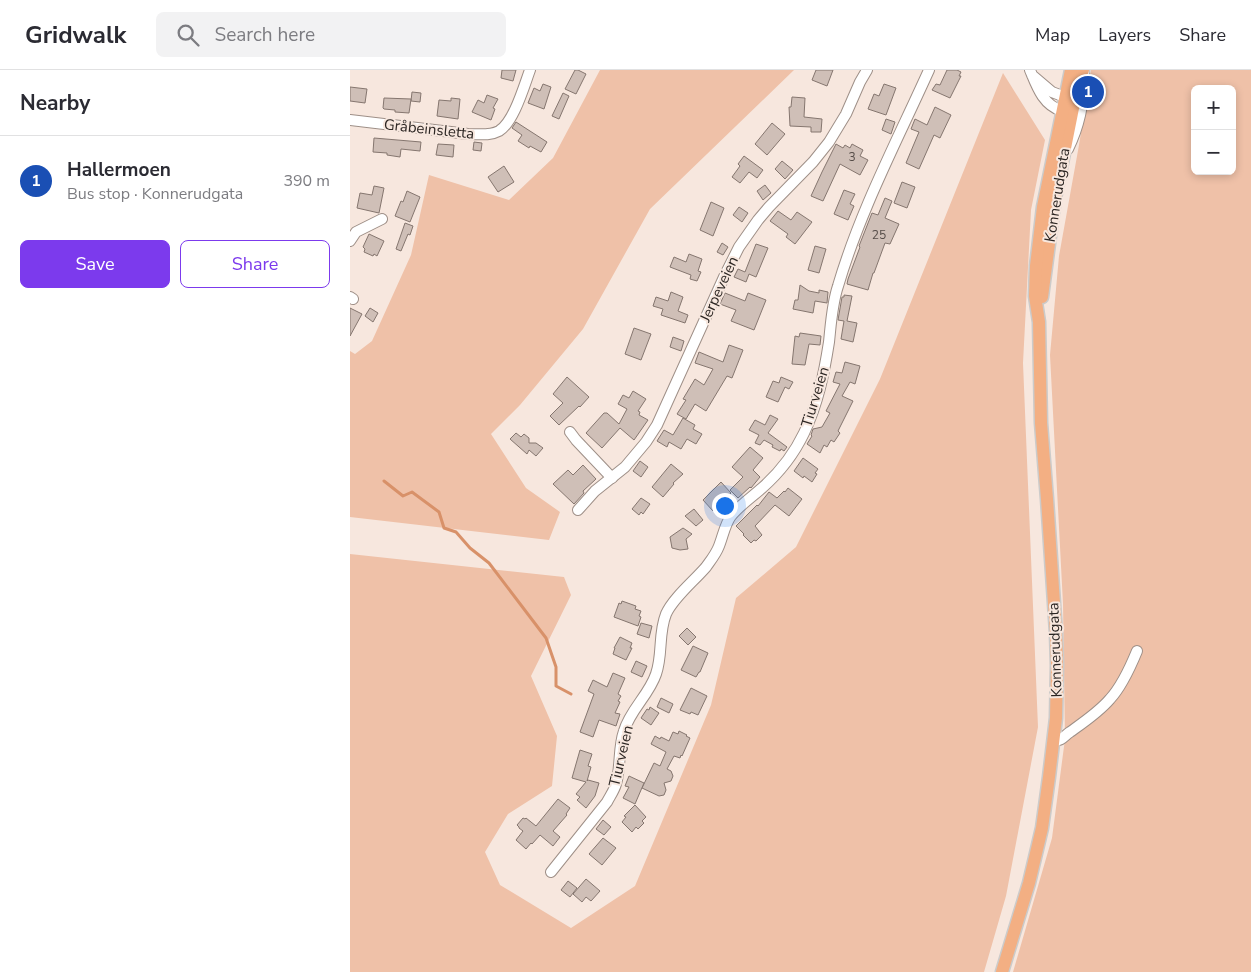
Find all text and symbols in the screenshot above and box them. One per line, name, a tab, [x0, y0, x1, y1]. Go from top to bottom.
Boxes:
search box	[156, 12, 506, 57]
text: Gridwalk	[25, 19, 126, 51]
icon: search	[174, 21, 202, 49]
text: Search here	[214, 22, 315, 48]
text: Map	[1035, 23, 1070, 47]
text: Layers	[1098, 23, 1151, 47]
text: Share	[1179, 23, 1226, 47]
pin: 1	[1072, 73, 1104, 111]
map controls	[1191, 85, 1236, 175]
button: +	[1191, 85, 1236, 130]
text: Nearby	[20, 89, 90, 117]
street label: Gråbeinsletta	[383, 114, 475, 144]
button: −	[1191, 130, 1236, 175]
street label: Konnerudgata	[1040, 146, 1074, 244]
house number: 3	[848, 149, 856, 165]
text: Hallermoen	[67, 157, 171, 183]
text: 1	[31, 170, 41, 192]
text: 390 m	[283, 170, 330, 192]
text: Bus stop · Konnerudgata	[67, 183, 243, 205]
house number: 25	[872, 227, 886, 243]
button: Save	[20, 240, 170, 288]
button: Share	[180, 240, 330, 288]
street label: Jerpeveien	[695, 253, 743, 326]
street label: Tiurveien	[796, 364, 834, 430]
your location	[712, 493, 738, 519]
street label: Konnerudgata	[1043, 602, 1067, 698]
street label: Tiurveien	[604, 723, 638, 789]

